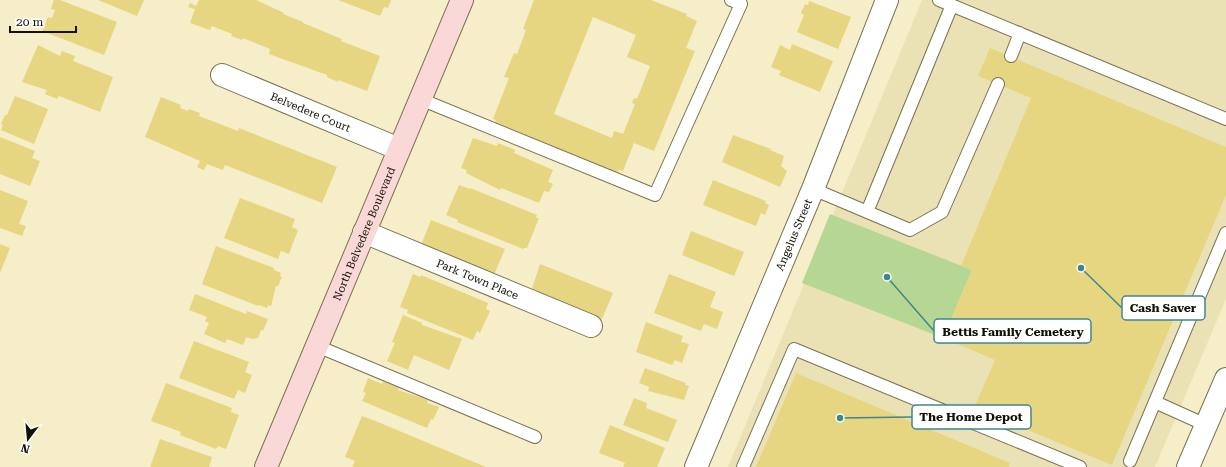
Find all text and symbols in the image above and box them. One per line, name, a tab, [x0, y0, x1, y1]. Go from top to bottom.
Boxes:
scale bar	[10, 8, 76, 34]
text: 20 m	[16, 15, 43, 29]
street label: Belvedere Court	[268, 89, 353, 135]
street label: North Belvedere Boulevard	[330, 165, 398, 302]
street label: Angelus Street	[773, 197, 815, 273]
street label: Park Town Place	[435, 256, 521, 302]
callout: Cash Saver	[1122, 296, 1205, 320]
text: Cash Saver	[1130, 301, 1197, 315]
callout: Bettis Family Cemetery	[934, 319, 1091, 343]
text: Bettis Family Cemetery	[942, 325, 1084, 339]
callout: The Home Depot	[912, 405, 1031, 429]
text: The Home Depot	[919, 410, 1023, 424]
north arrow	[8, 419, 48, 459]
text: N	[19, 441, 31, 456]

